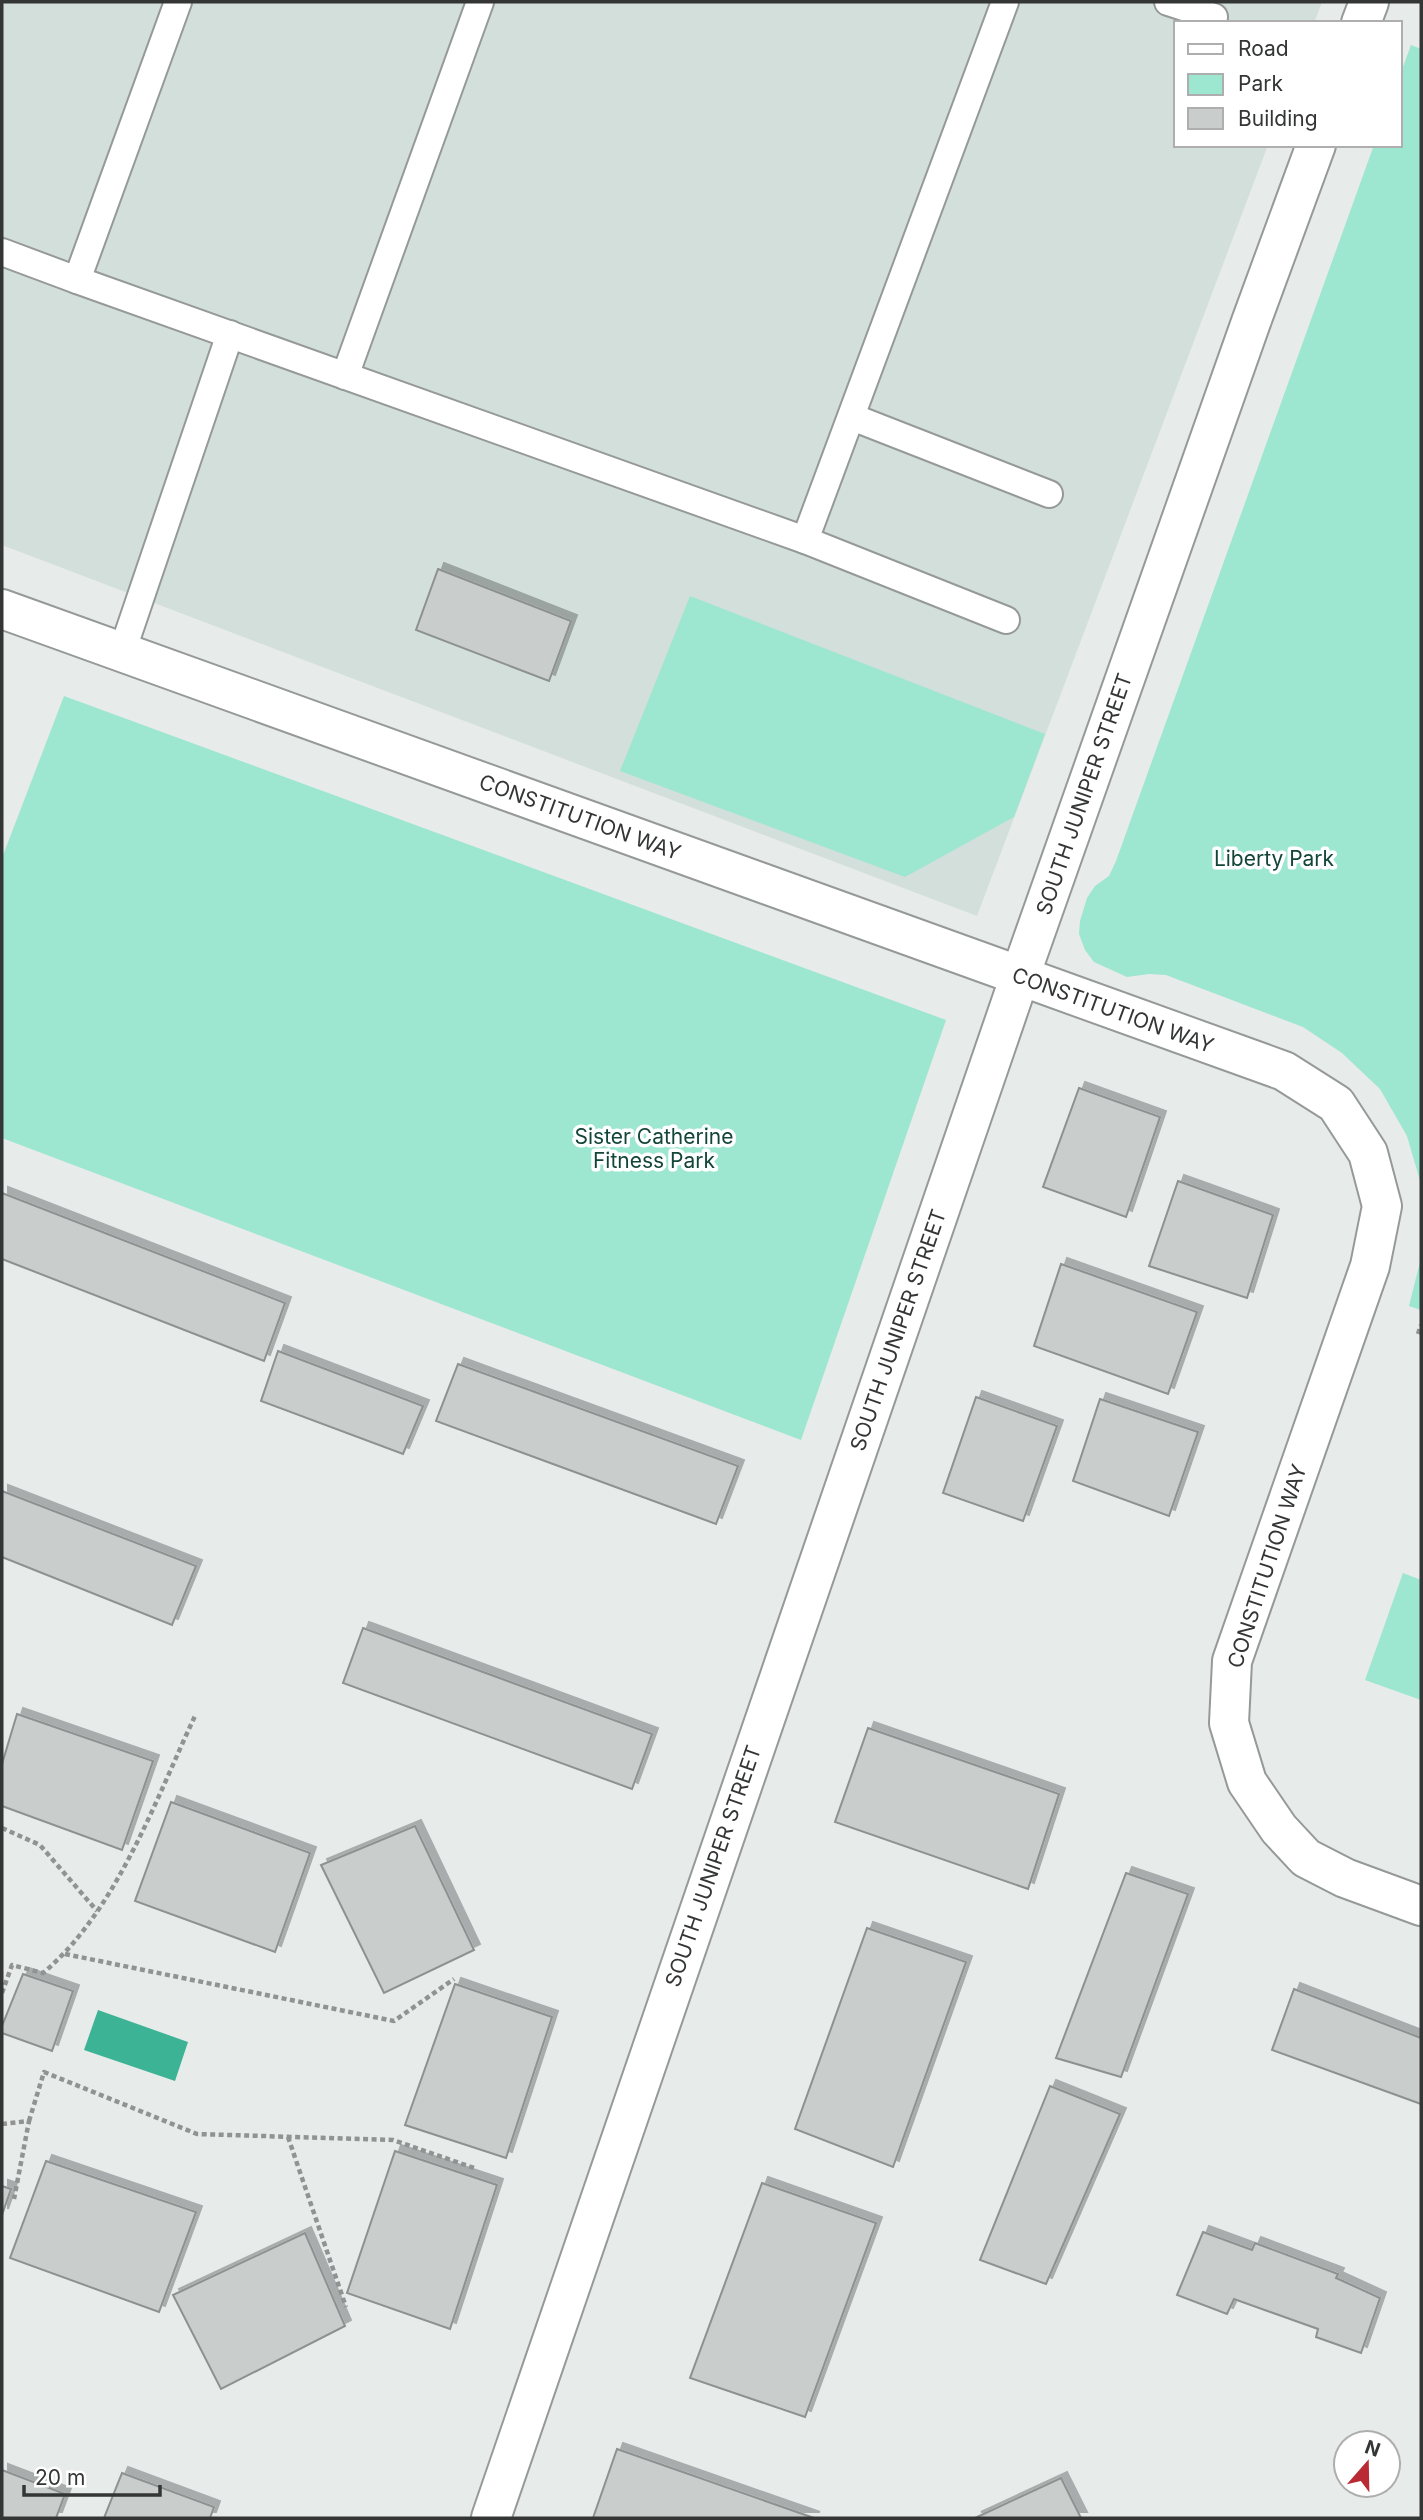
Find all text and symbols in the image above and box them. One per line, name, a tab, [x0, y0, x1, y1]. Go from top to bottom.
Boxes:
legend	[1174, 21, 1402, 147]
text: Road	[1238, 36, 1289, 61]
text: Park	[1238, 71, 1283, 96]
text: Building	[1238, 106, 1318, 131]
street label: SOUTH JUNIPER STREET	[1031, 670, 1137, 918]
street label: CONSTITUTION WAY	[476, 769, 684, 865]
park label: Liberty Park	[1214, 846, 1335, 871]
street label: CONSTITUTION WAY	[1009, 962, 1217, 1058]
park label: Sister Catherine Fitness Park	[575, 1124, 734, 1173]
street label: SOUTH JUNIPER STREET	[845, 1206, 951, 1454]
street label: CONSTITUTION WAY	[1222, 1461, 1312, 1671]
street label: SOUTH JUNIPER STREET	[660, 1742, 766, 1990]
north arrow	[1332, 2429, 1402, 2499]
text: N	[1362, 2435, 1383, 2462]
scale bar	[24, 2454, 161, 2498]
text: 20 m	[35, 2465, 85, 2490]

